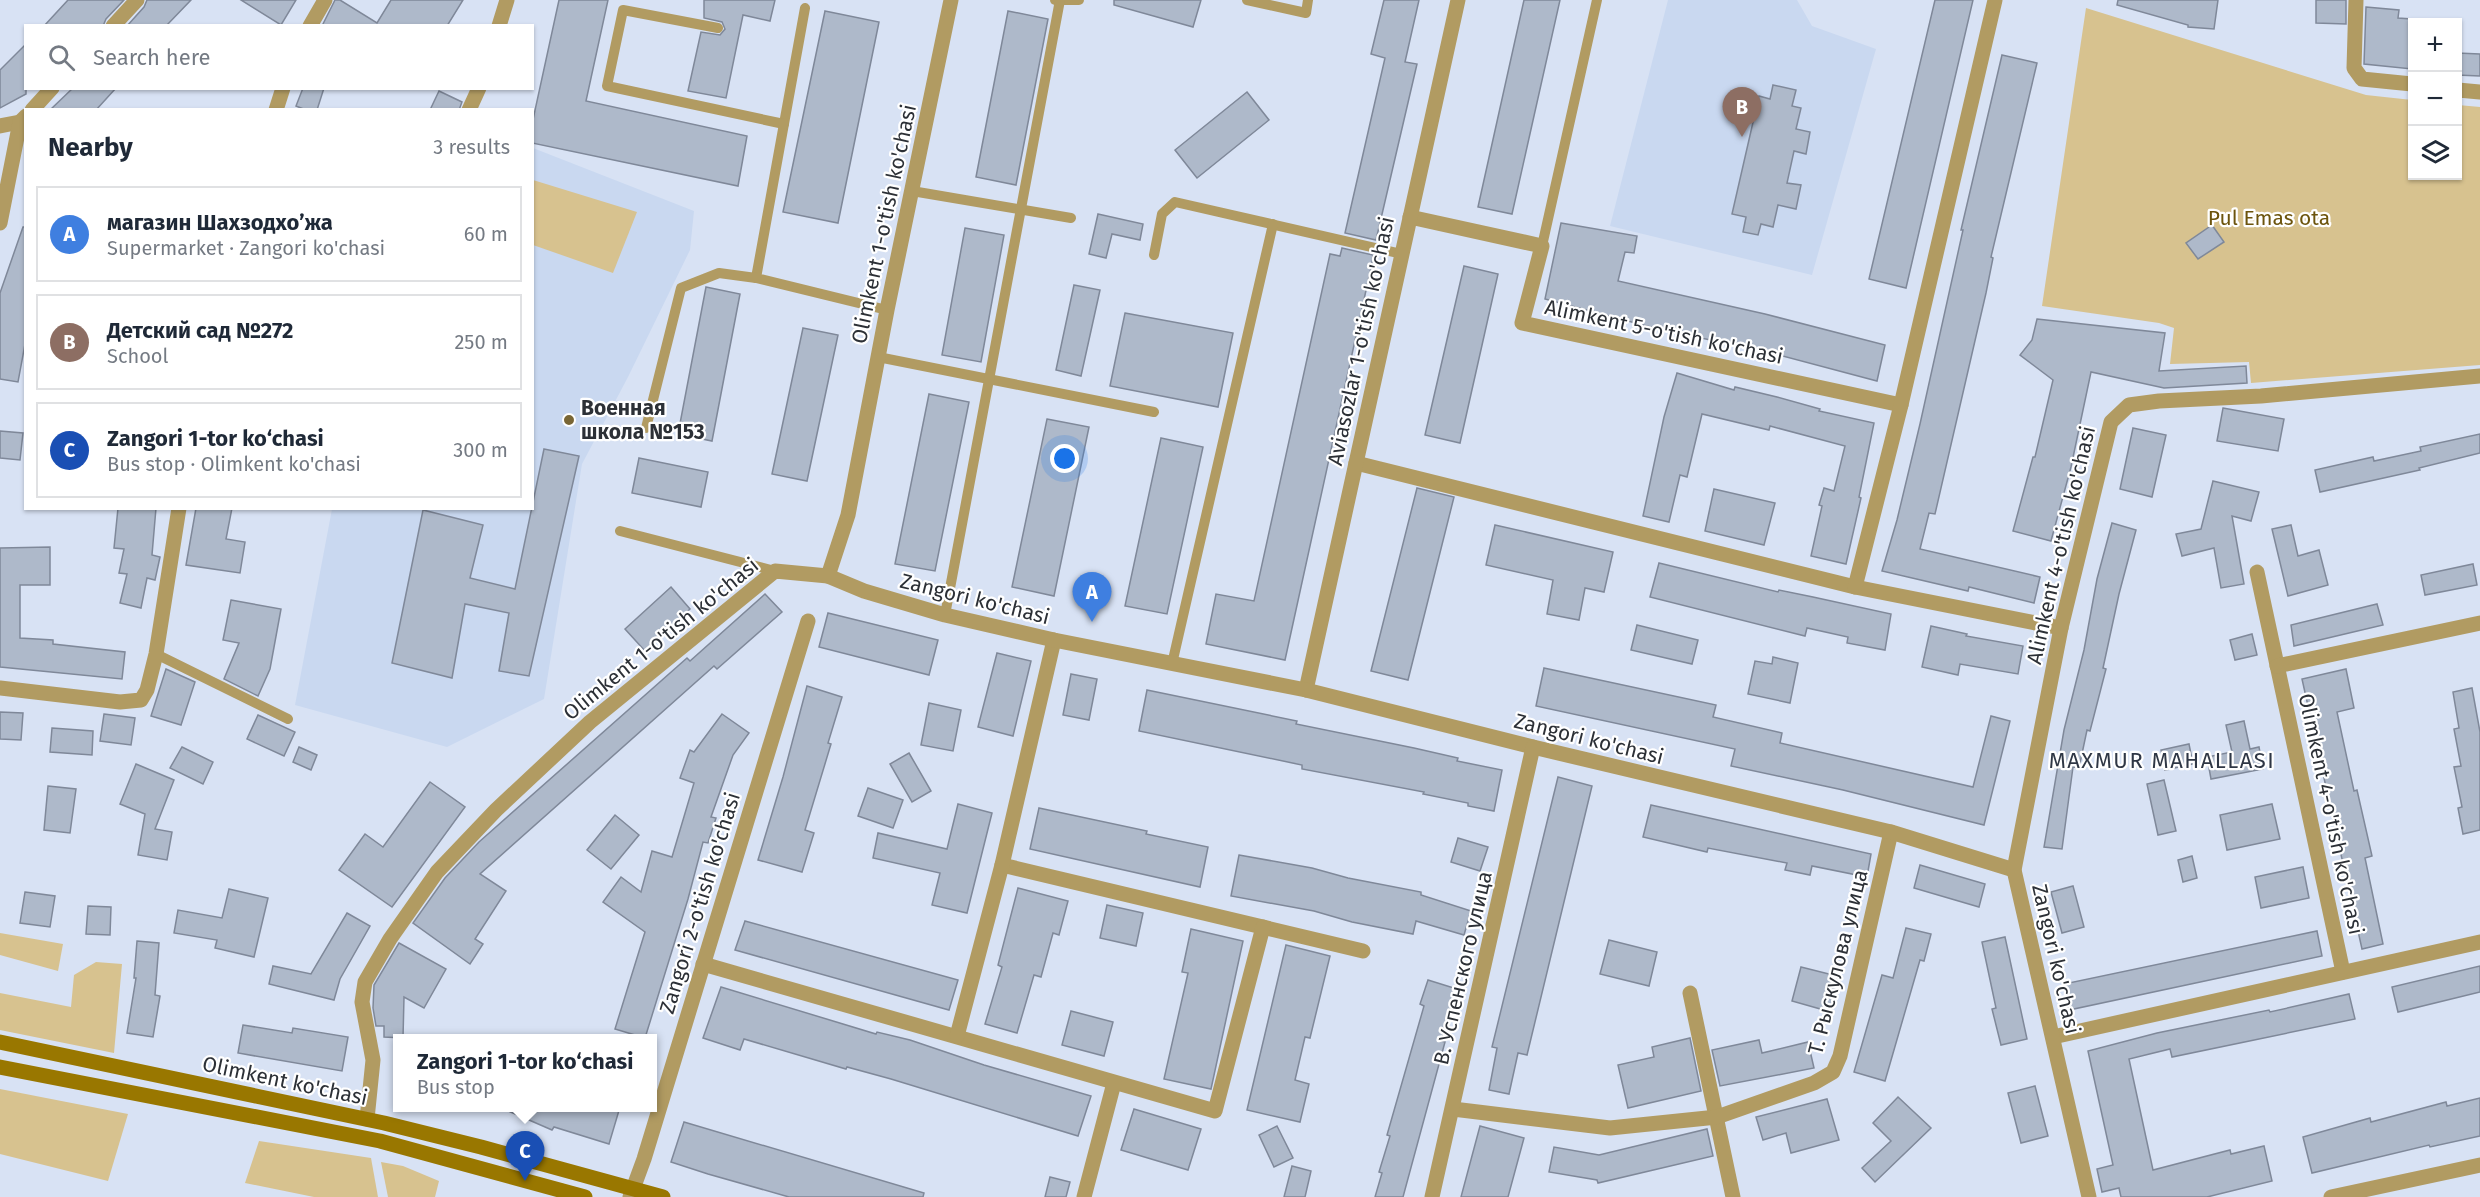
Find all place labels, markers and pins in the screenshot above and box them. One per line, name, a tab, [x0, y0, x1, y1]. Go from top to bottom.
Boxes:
pin: B	[1722, 88, 1762, 137]
place label: Военная школа №153	[581, 395, 705, 445]
marker: Военная школа №153	[562, 413, 576, 427]
pin: A	[1072, 572, 1112, 622]
pin: C	[506, 1132, 544, 1181]

